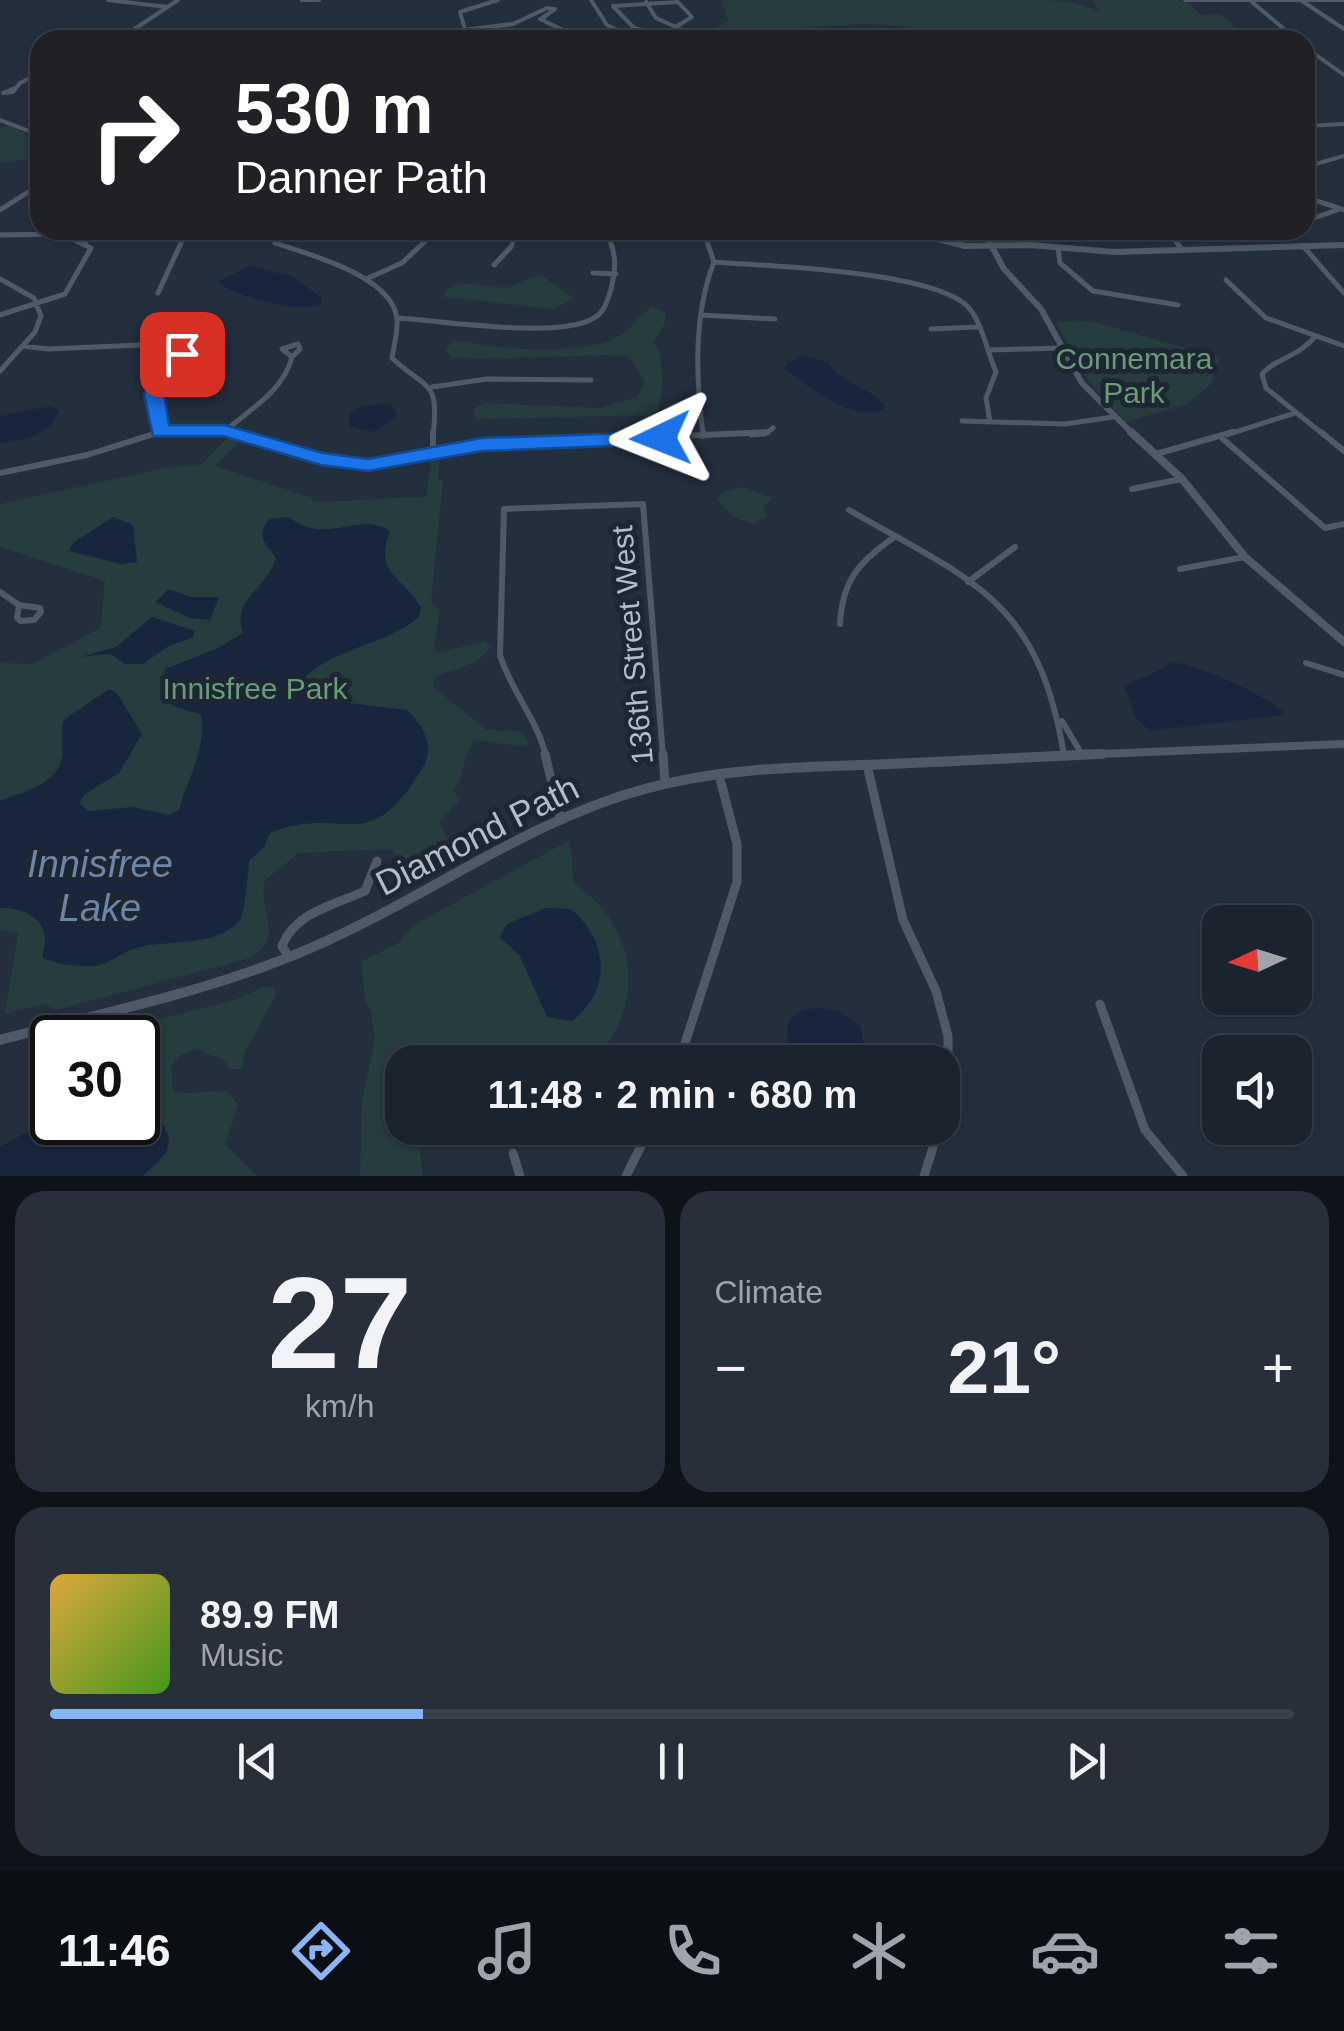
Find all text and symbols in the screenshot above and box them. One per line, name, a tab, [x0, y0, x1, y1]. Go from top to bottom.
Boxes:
icon: right	[70, 70, 200, 200]
text: 530 m	[235, 70, 433, 148]
text: Danner Path	[235, 152, 488, 203]
pin	[140, 312, 225, 397]
icon: arrive	[155, 327, 210, 382]
park label: Connemara Park	[1056, 342, 1213, 409]
position arrow	[609, 386, 713, 490]
street label: 136th Street West	[605, 524, 659, 766]
park label: Innisfree Park	[162, 672, 349, 705]
street label: Diamond Path	[369, 767, 585, 903]
water label: Innisfree Lake	[27, 843, 173, 929]
north arrow	[1202, 905, 1312, 1015]
map controls	[1202, 905, 1312, 1145]
speed limit sign: 30	[30, 1015, 160, 1145]
button: sound	[1202, 1035, 1312, 1145]
text: 11:48 · 2 min · 680 m	[488, 1074, 857, 1116]
text: 27	[267, 1250, 412, 1396]
text: Climate	[715, 1274, 823, 1310]
text: 21°	[948, 1325, 1061, 1409]
text: −	[715, 1337, 747, 1399]
text: +	[1262, 1337, 1294, 1399]
text: km/h	[305, 1388, 374, 1424]
text: 89.9 FM	[200, 1594, 339, 1636]
text: Music	[200, 1637, 284, 1673]
icon: previous	[230, 1734, 285, 1789]
icon: pause	[644, 1734, 699, 1789]
icon: next	[1059, 1734, 1114, 1789]
icon: directions	[286, 1916, 356, 1986]
icon: music	[472, 1916, 542, 1986]
icon: phone	[658, 1916, 728, 1986]
icon: climate	[844, 1916, 914, 1986]
icon: car	[1030, 1916, 1100, 1986]
icon: filters	[1216, 1916, 1286, 1986]
text: 11:46	[58, 1925, 171, 1976]

